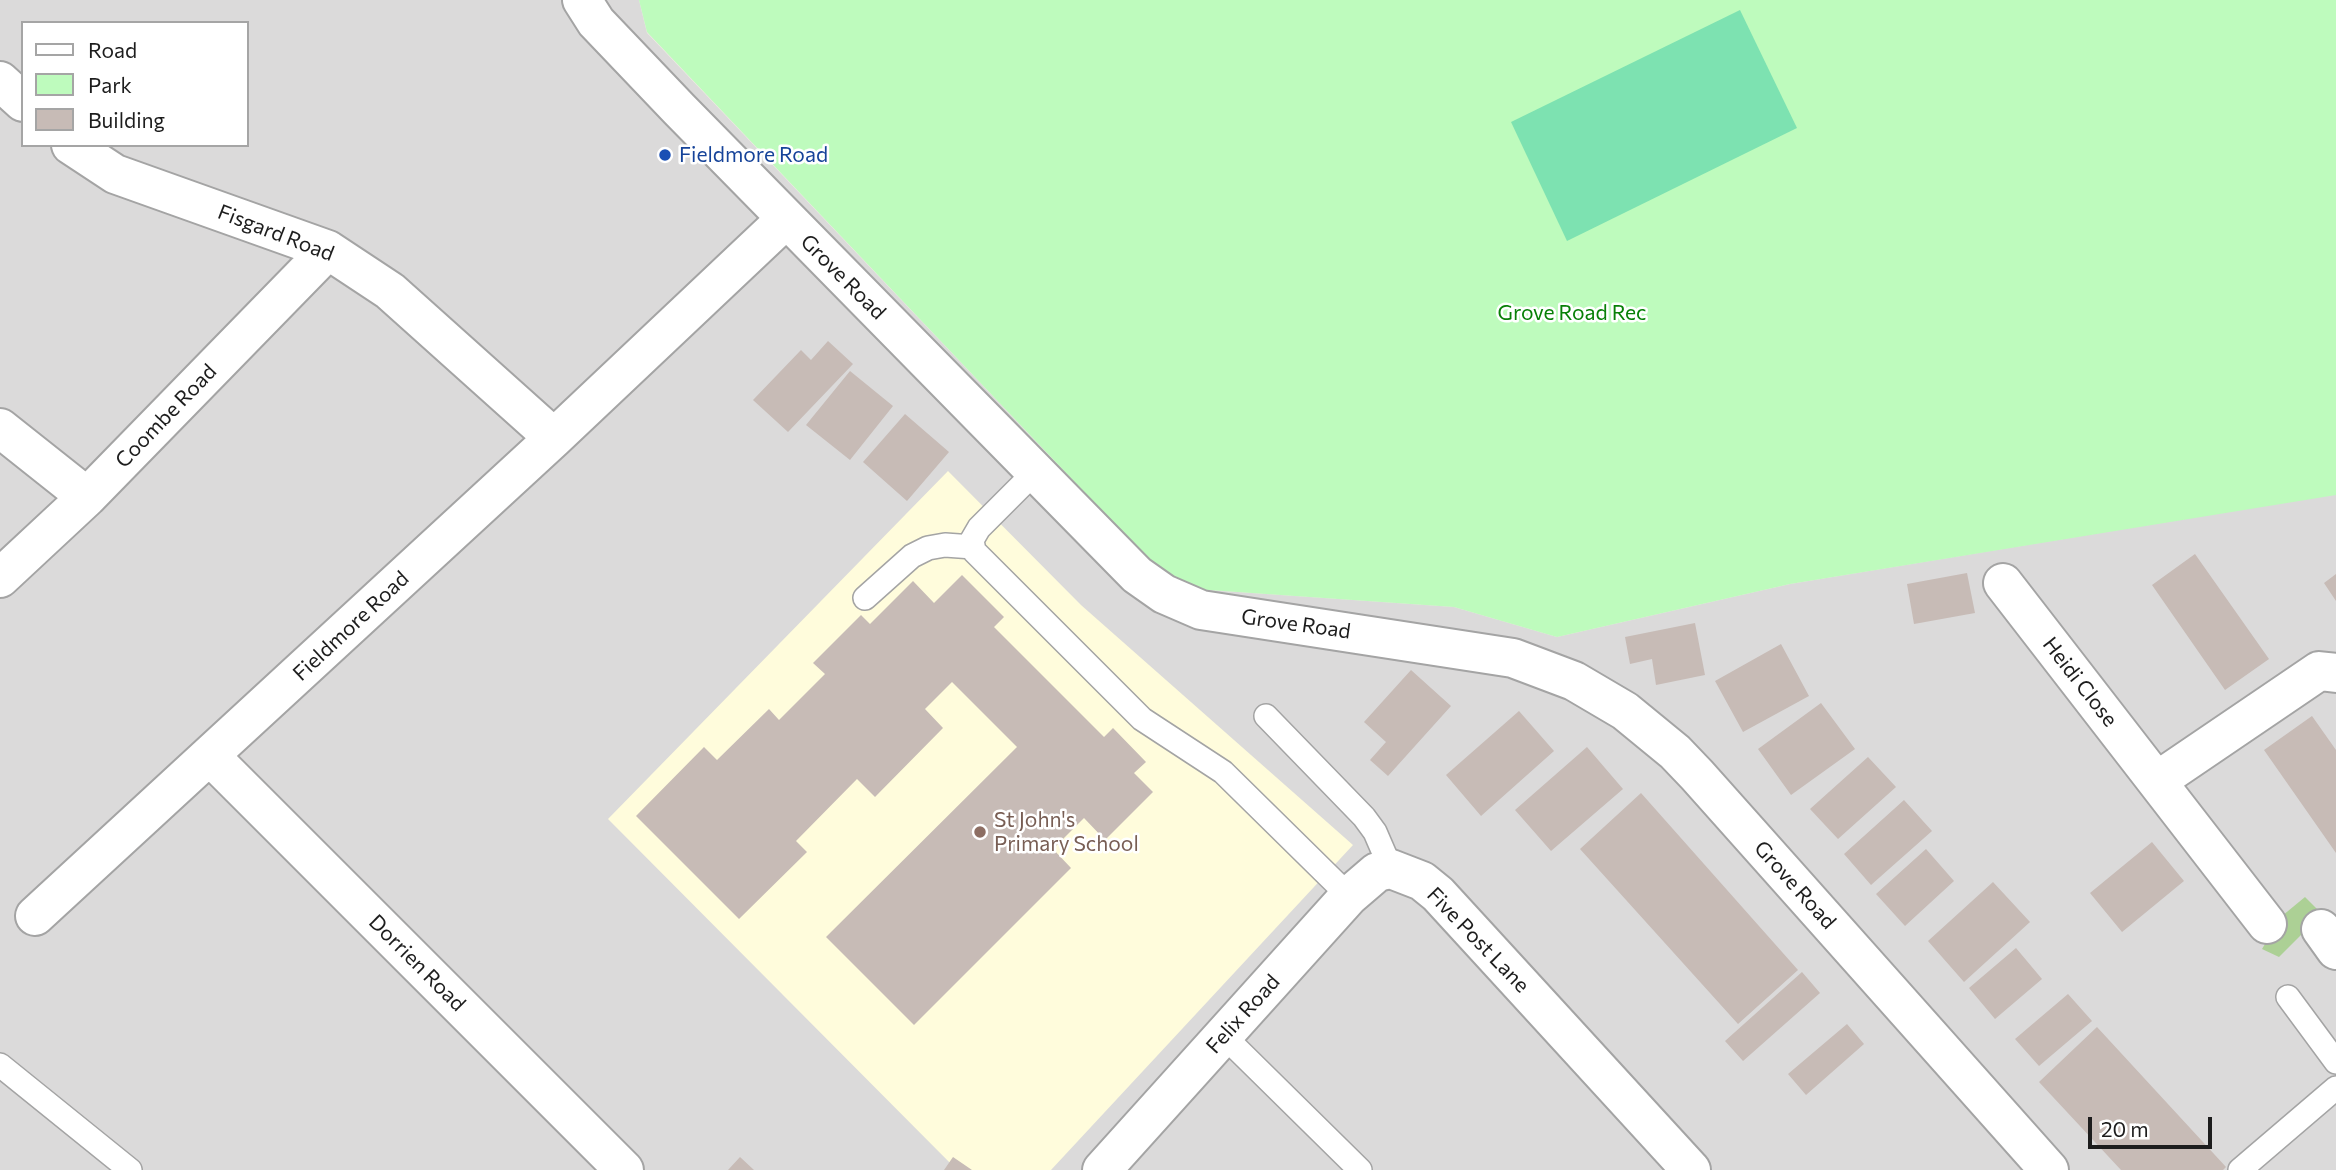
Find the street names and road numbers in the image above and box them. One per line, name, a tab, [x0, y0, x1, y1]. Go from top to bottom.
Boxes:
street label: Fisgard Road	[214, 199, 338, 267]
street label: Grove Road	[795, 229, 891, 325]
street label: Coombe Road	[110, 359, 222, 473]
street label: Fieldmore Road	[288, 566, 414, 686]
street label: Grove Road	[1240, 604, 1352, 644]
street label: Heidi Close	[2037, 632, 2123, 732]
street label: Grove Road	[1749, 836, 1841, 934]
street label: Five Post Lane	[1422, 882, 1534, 998]
street label: Dorrien Road	[363, 909, 471, 1017]
street label: Felix Road	[1201, 969, 1285, 1059]

